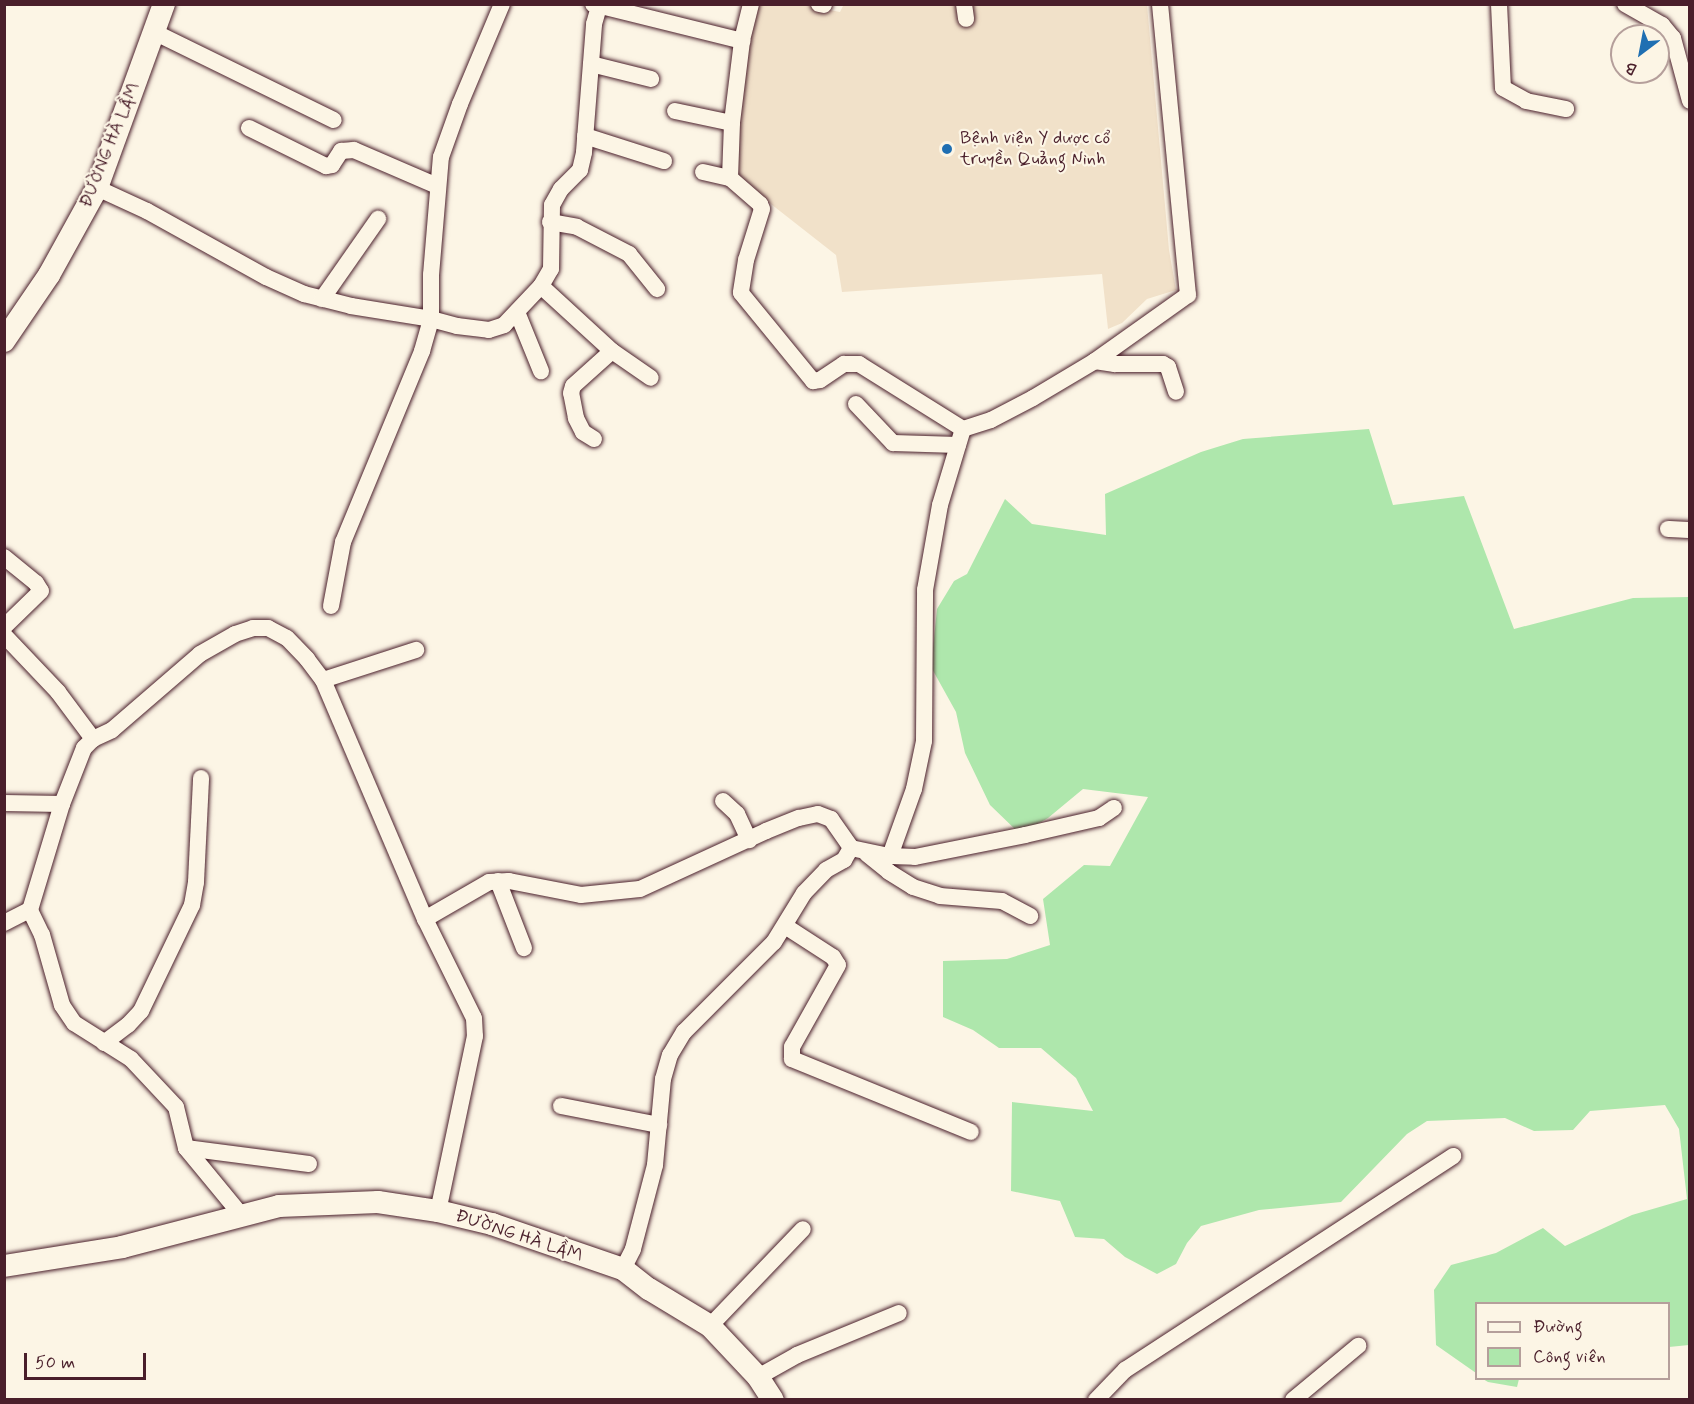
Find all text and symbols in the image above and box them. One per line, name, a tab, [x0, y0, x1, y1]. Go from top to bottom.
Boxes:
north arrow	[1610, 24, 1670, 84]
text: B	[1621, 56, 1641, 80]
street label: ĐƯỜNG HÀ LẦM	[75, 79, 145, 211]
place label: Bệnh viện Y dược cổ truyền Quảng Ninh	[960, 128, 1110, 170]
marker: Bệnh viện Y dược cổ truyền Quảng Ninh	[938, 140, 956, 158]
street label: ĐƯỜNG HÀ LẦM	[452, 1205, 586, 1267]
legend	[1475, 1302, 1670, 1380]
text: Đường	[1533, 1315, 1583, 1339]
scale bar	[27, 1341, 148, 1379]
text: Công viên	[1533, 1345, 1606, 1369]
text: 50 m	[35, 1351, 75, 1375]

